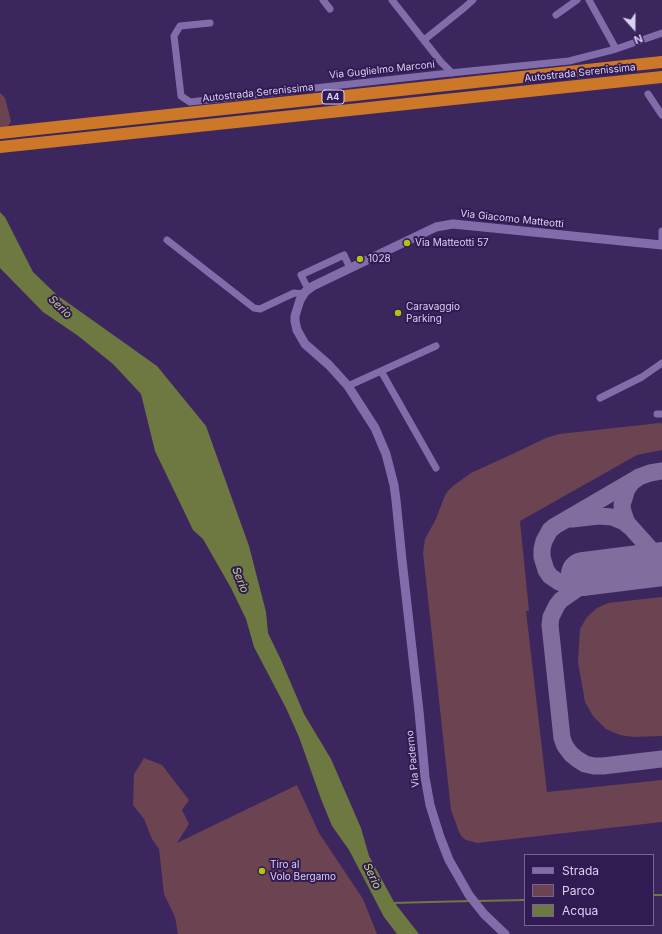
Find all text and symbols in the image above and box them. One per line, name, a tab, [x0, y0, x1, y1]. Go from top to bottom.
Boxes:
north arrow	[614, 8, 654, 48]
text: N	[632, 31, 645, 47]
street label: Via Guglielmo Marconi	[329, 58, 435, 82]
street label: Autostrada Serenissima	[524, 61, 636, 85]
street label: Autostrada Serenissima	[202, 81, 314, 105]
road number: A4	[322, 90, 344, 104]
street label: Via Giacomo Matteotti	[460, 208, 564, 230]
place label: Via Matteotti 57	[415, 237, 489, 249]
marker: Via Matteotti 57	[402, 238, 412, 248]
place label: 1028	[368, 253, 391, 265]
marker: 1028	[355, 254, 365, 264]
water label: Serio	[46, 293, 74, 321]
place label: Caravaggio Parking	[406, 301, 460, 324]
marker: Caravaggio Parking	[393, 308, 403, 318]
water label: Serio	[229, 565, 251, 595]
street label: Via Paderno	[404, 730, 422, 788]
legend	[524, 854, 654, 926]
place label: Tiro al Volo Bergamo	[270, 859, 336, 882]
water label: Serio	[360, 861, 384, 891]
text: Strada	[562, 863, 599, 878]
marker: Tiro al Volo Bergamo	[257, 866, 267, 876]
text: Parco	[562, 883, 595, 898]
text: Acqua	[562, 903, 598, 918]

